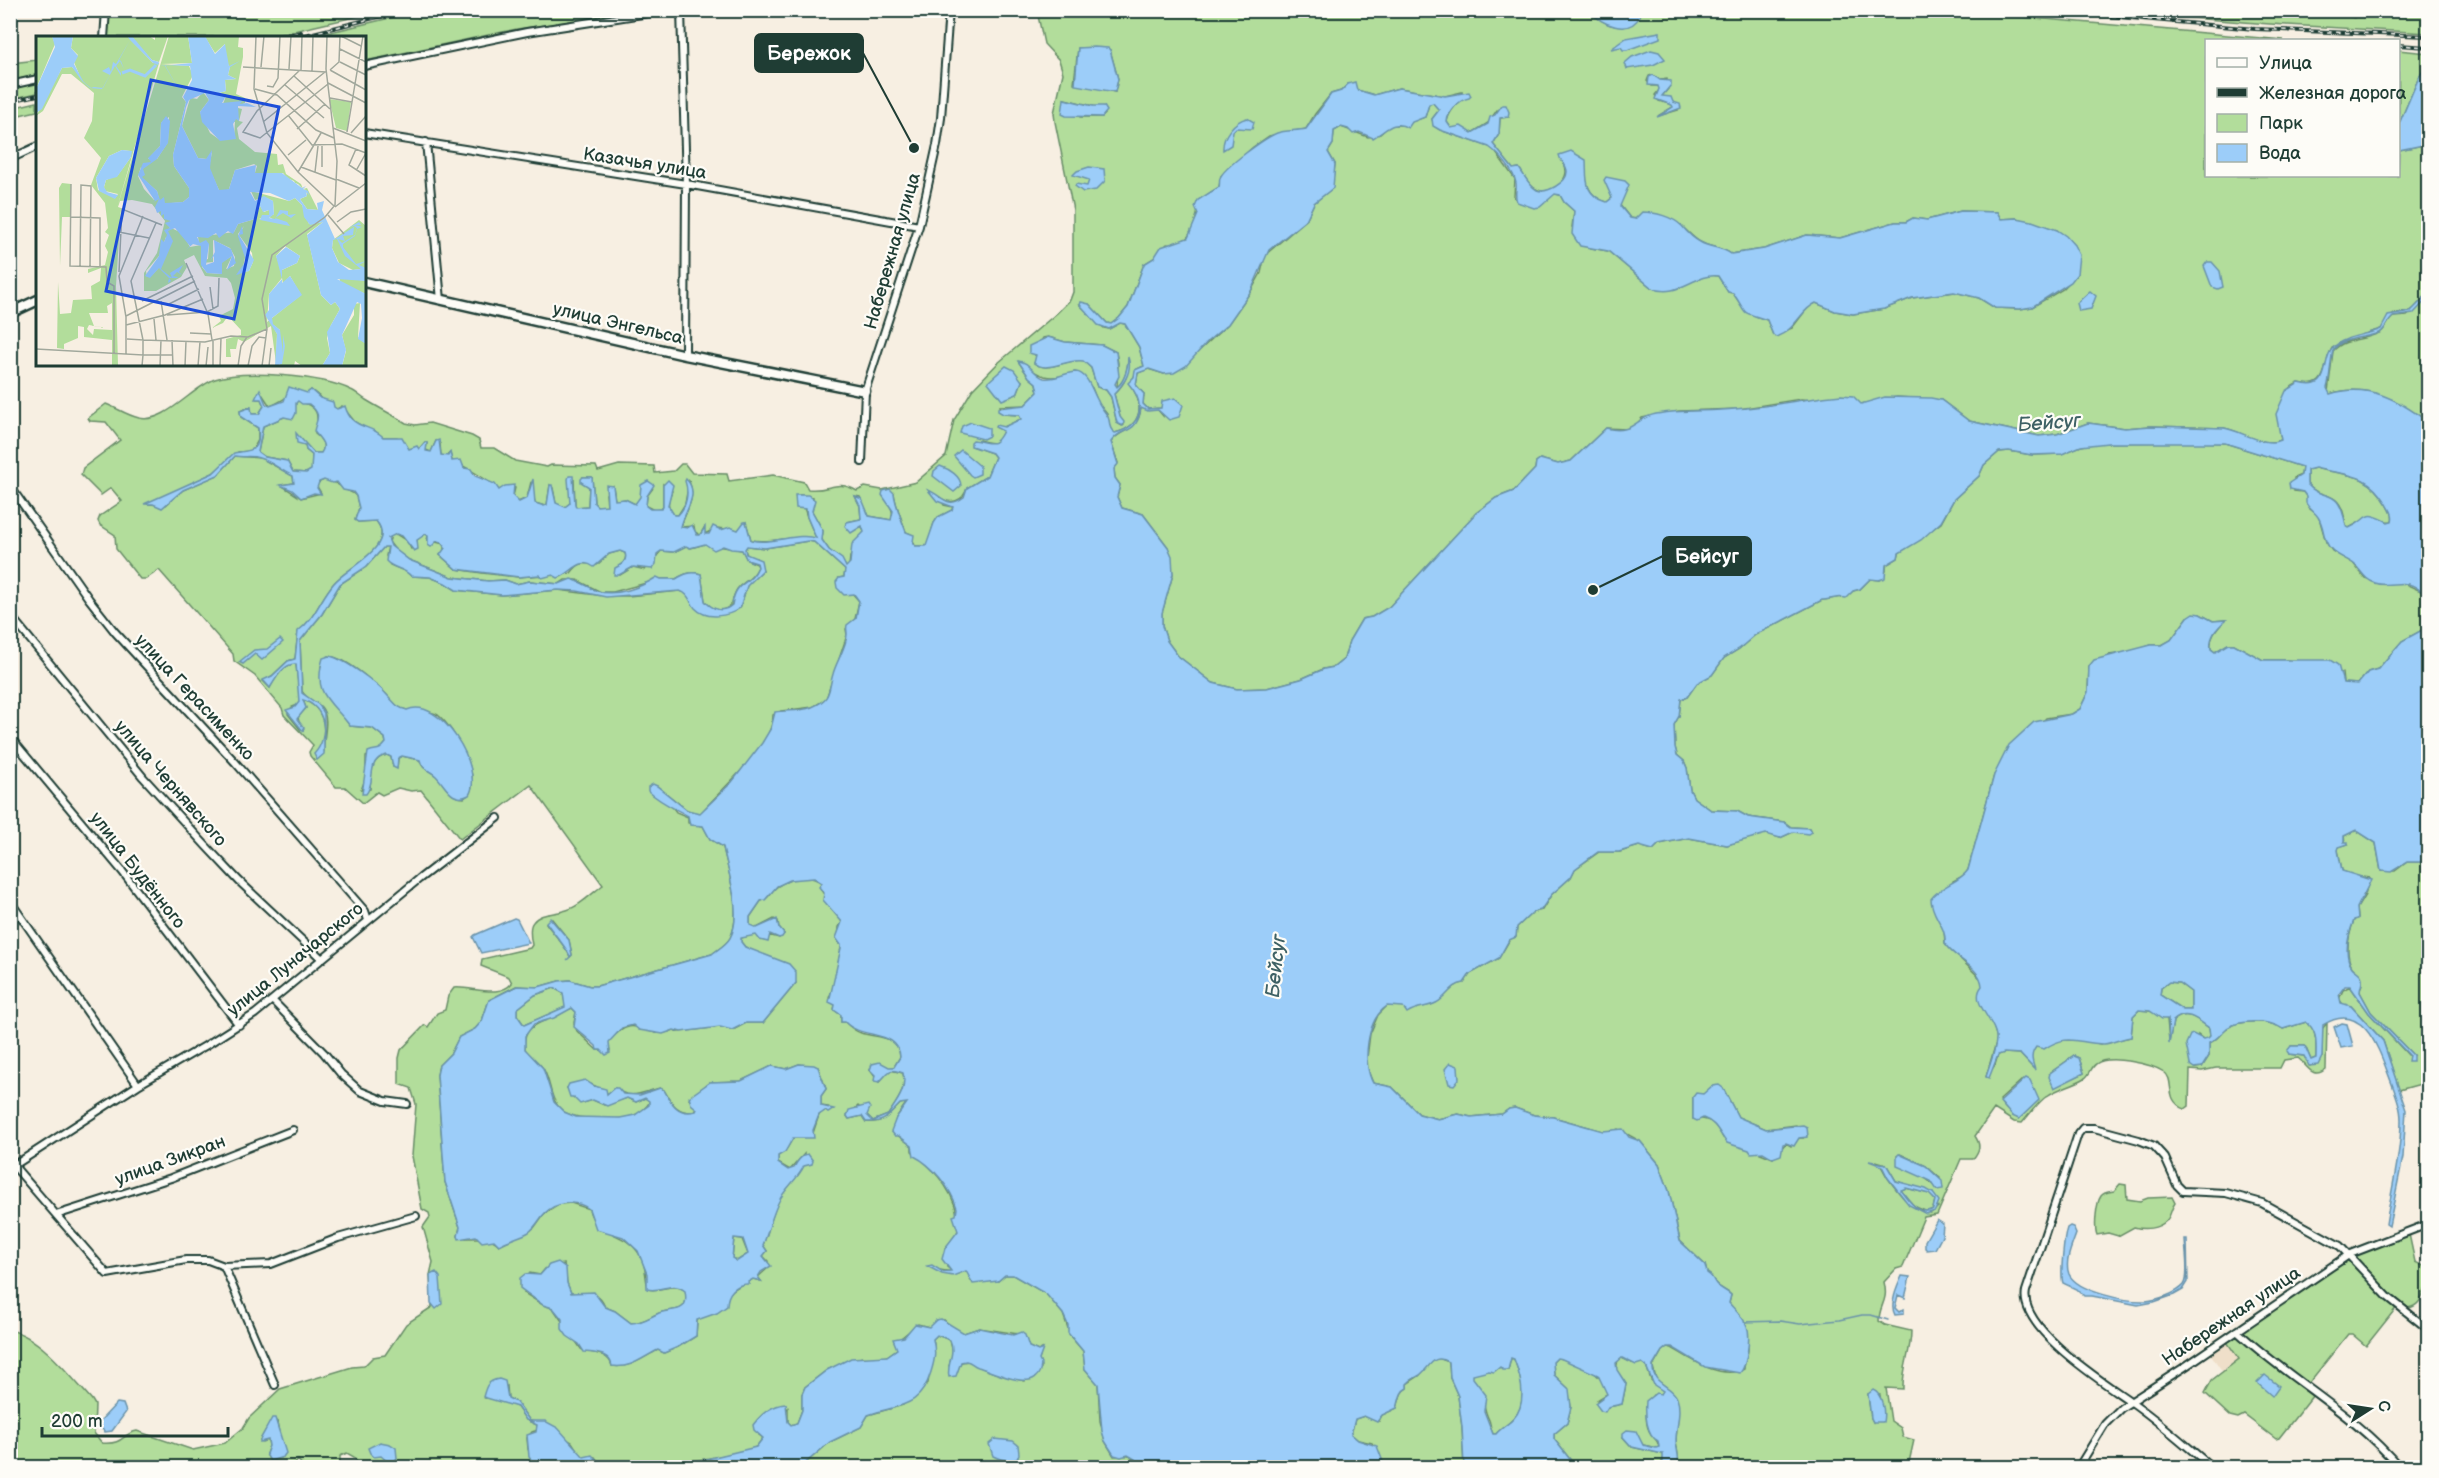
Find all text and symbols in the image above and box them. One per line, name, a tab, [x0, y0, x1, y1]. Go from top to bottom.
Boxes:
callout: Бережок	[755, 34, 863, 72]
inset map	[36, 36, 366, 366]
legend	[2205, 39, 2400, 177]
text: Бережок	[767, 42, 851, 66]
text: Улица	[2259, 53, 2313, 74]
text: Железная дорога	[2259, 83, 2407, 104]
text: Парк	[2259, 113, 2303, 134]
street label: Казачья улица	[582, 143, 708, 184]
text: Вода	[2259, 143, 2301, 164]
street label: Набережная улица	[860, 170, 925, 332]
street label: улица Энгельса	[551, 298, 685, 349]
water label: Бейсуг	[2017, 409, 2083, 437]
callout: Бейсуг	[1663, 537, 1751, 575]
text: Бейсуг	[1675, 545, 1739, 569]
street label: улица Герасименко	[131, 630, 259, 765]
street label: улица Чернявского	[110, 716, 231, 851]
street label: улица Будённого	[86, 808, 190, 933]
street label: улица Луначарского	[223, 898, 368, 1021]
water label: Бейсуг	[1261, 932, 1291, 999]
street label: улица Зикран	[112, 1131, 228, 1190]
street label: Набережная улица	[2158, 1262, 2305, 1370]
north arrow	[2340, 1379, 2400, 1439]
text: С	[2373, 1399, 2394, 1414]
scale bar	[42, 1400, 228, 1438]
text: 200 m	[51, 1411, 103, 1432]

